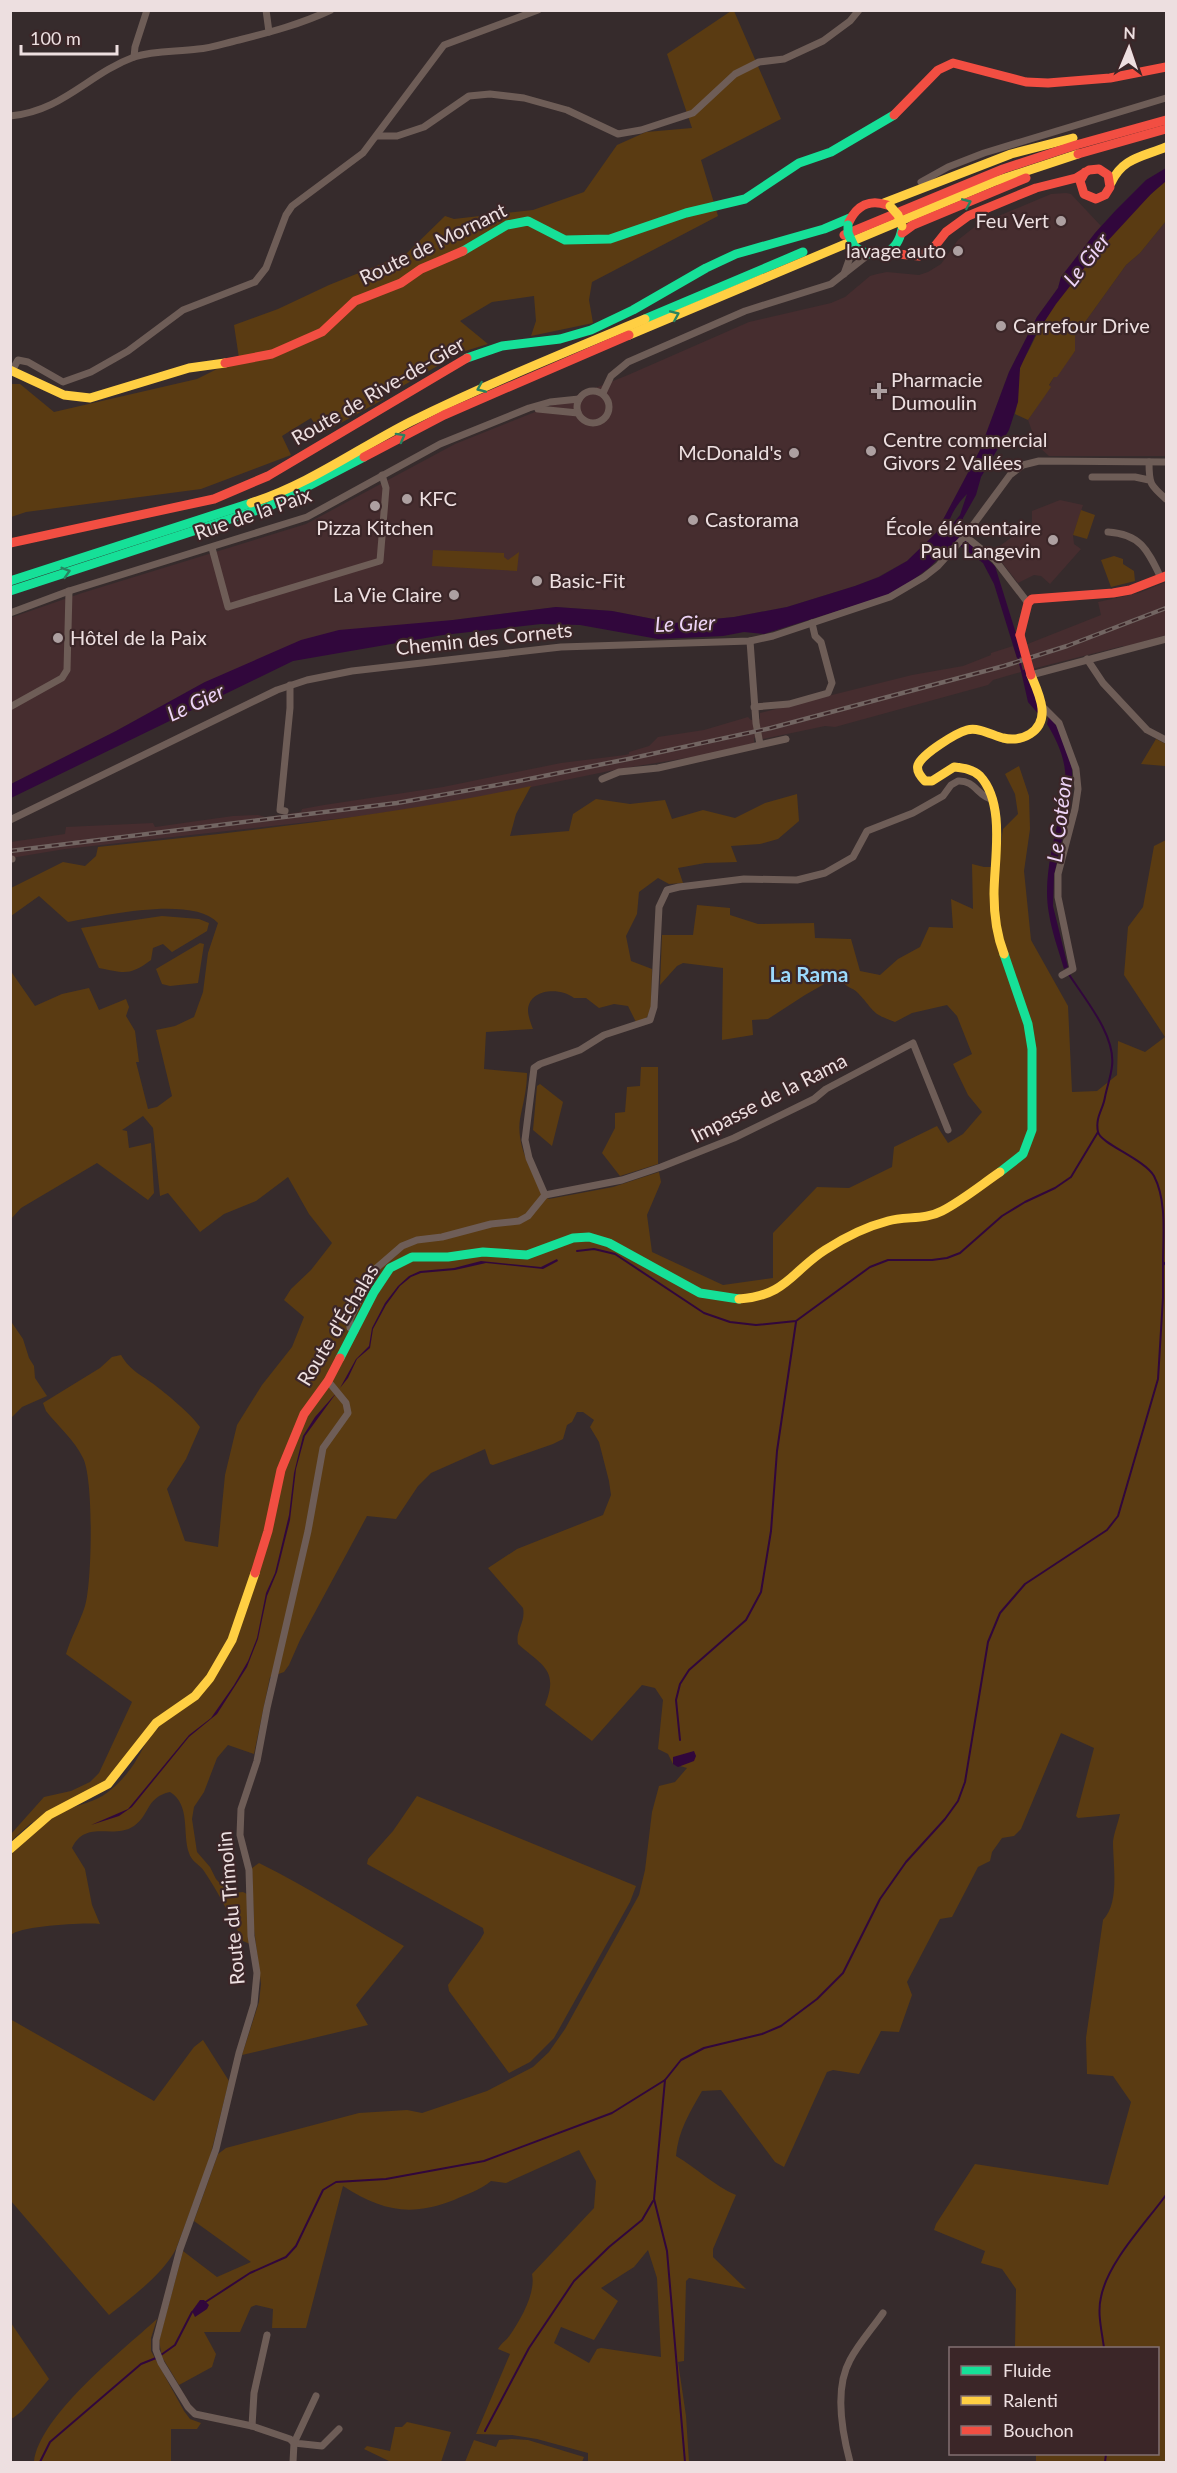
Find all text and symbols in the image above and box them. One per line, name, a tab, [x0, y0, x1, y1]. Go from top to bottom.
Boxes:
scale bar	[21, 18, 117, 56]
north arrow	[1099, 18, 1159, 78]
text: N	[1123, 23, 1136, 42]
text: 100 m	[30, 27, 81, 49]
street label: Route de Mornant	[355, 197, 510, 289]
one-way arrow	[961, 198, 972, 210]
place label: Feu Vert	[975, 208, 1049, 232]
marker: Feu Vert	[1054, 214, 1068, 228]
water label: Le Gier	[1057, 227, 1115, 291]
place label: lavage auto	[846, 238, 946, 262]
marker: lavage auto	[951, 244, 965, 258]
one-way arrow	[669, 310, 680, 322]
place label: Carrefour Drive	[1013, 313, 1150, 337]
marker: Carrefour Drive	[994, 319, 1008, 333]
street label: Route de Rive-de-Gier	[287, 330, 469, 449]
place label: Pharmacie Dumoulin	[891, 367, 983, 414]
one-way arrow	[477, 381, 488, 393]
marker: Pharmacie Dumoulin	[872, 384, 886, 398]
place label: Centre commercial Givors 2 Vallées	[883, 427, 1048, 474]
one-way arrow	[395, 433, 406, 444]
place label: McDonald's	[678, 440, 782, 464]
marker: Centre commercial Givors 2 Vallées	[864, 444, 878, 458]
marker: McDonald's	[787, 446, 801, 460]
street label: Rue de la Paix	[191, 482, 314, 544]
place label: KFC	[419, 486, 457, 510]
marker: KFC	[400, 492, 414, 506]
marker: Pizza Kitchen	[368, 499, 382, 513]
place label: Castorama	[705, 507, 799, 531]
marker: Castorama	[686, 513, 700, 527]
place label: Pizza Kitchen	[316, 515, 434, 539]
place label: École élémentaire Paul Langevin	[886, 515, 1041, 562]
marker: École élémentaire Paul Langevin	[1046, 533, 1060, 547]
one-way arrow	[60, 567, 71, 579]
place label: Basic-Fit	[549, 568, 625, 592]
marker: Basic-Fit	[530, 574, 544, 588]
place label: La Vie Claire	[333, 582, 442, 606]
marker: La Vie Claire	[447, 588, 461, 602]
water label: Le Gier	[654, 609, 716, 636]
street label: Chemin des Cornets	[394, 617, 573, 659]
place label: Hôtel de la Paix	[70, 625, 207, 649]
marker: Hôtel de la Paix	[51, 631, 65, 645]
water label: Le Gier	[163, 677, 229, 726]
water label: Le Cotéon	[1041, 774, 1076, 863]
district label: La Rama	[770, 961, 848, 986]
street label: Impasse de la Rama	[687, 1048, 850, 1147]
street label: Route d'Échalas	[291, 1259, 383, 1390]
street label: Route du Trimolin	[211, 1830, 249, 1986]
legend	[949, 2347, 1159, 2455]
text: Fluide	[1003, 2359, 1051, 2381]
text: Ralenti	[1003, 2389, 1058, 2411]
text: Bouchon	[1003, 2419, 1074, 2441]

